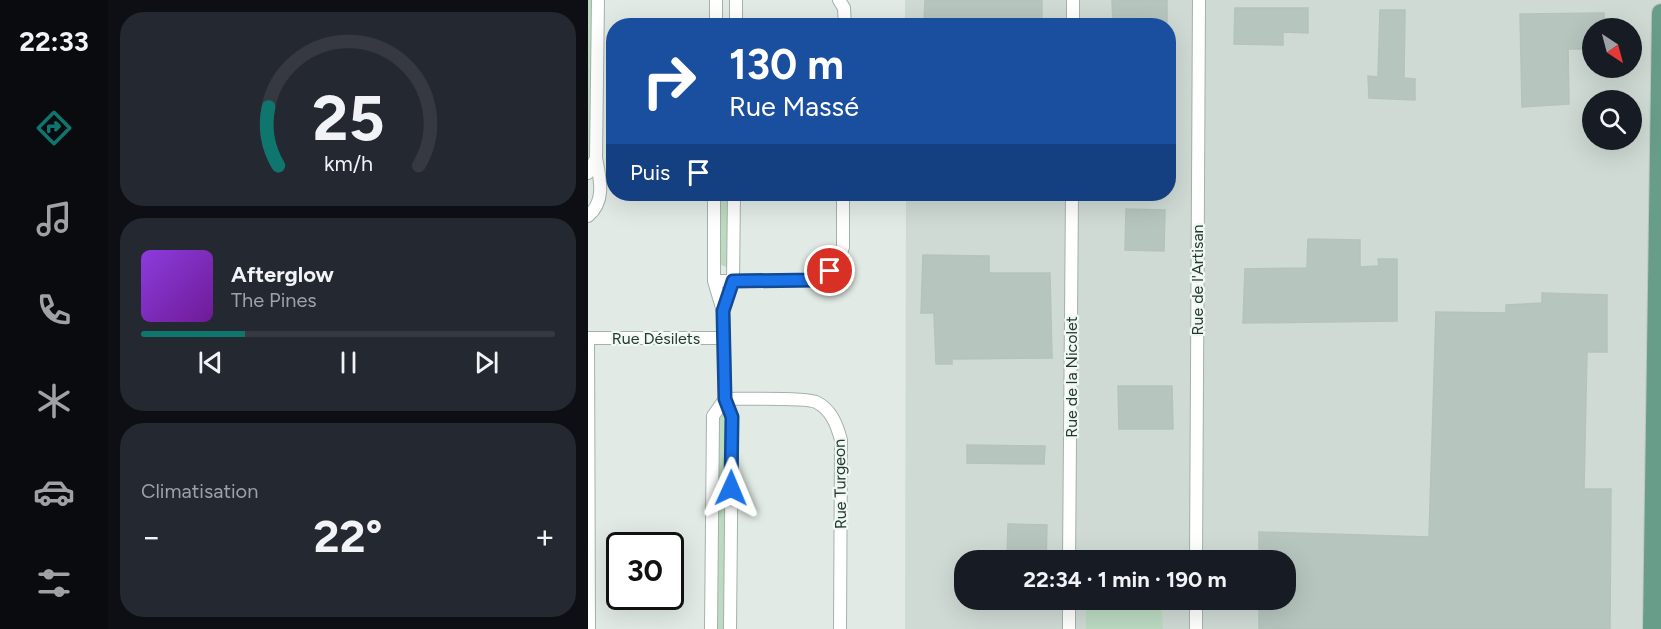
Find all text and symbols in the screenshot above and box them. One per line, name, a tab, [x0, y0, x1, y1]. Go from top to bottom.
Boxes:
north arrow	[1582, 18, 1642, 78]
map controls	[1582, 18, 1642, 150]
text: 22:33	[19, 25, 89, 58]
text: 130 m	[729, 39, 844, 90]
icon: right	[630, 42, 708, 120]
text: 25	[312, 81, 384, 156]
text: Rue Massé	[729, 90, 859, 123]
button: search	[1582, 90, 1642, 150]
icon: directions	[33, 107, 75, 149]
text: km/h	[324, 151, 372, 176]
icon: arrive	[682, 156, 715, 189]
text: Puis	[630, 159, 670, 186]
icon: music	[33, 198, 75, 240]
street label: Rue de l'Artisan	[1188, 224, 1207, 335]
pin	[804, 245, 855, 296]
icon: arrive	[813, 254, 846, 287]
text: Afterglow	[231, 261, 334, 288]
text: The Pines	[231, 288, 317, 312]
icon: phone	[33, 289, 75, 331]
street label: Rue de la Nicolet	[1062, 316, 1081, 438]
street label: Rue Désilets	[612, 329, 700, 348]
icon: previous	[194, 346, 227, 379]
icon: pause	[332, 346, 365, 379]
icon: next	[470, 346, 503, 379]
icon: climate	[33, 380, 75, 422]
street label: Rue Turgeon	[830, 439, 850, 529]
position arrow	[699, 456, 763, 520]
icon: car	[33, 471, 75, 513]
text: Climatisation	[141, 479, 258, 503]
text: 22°	[313, 509, 383, 563]
text: −	[141, 517, 162, 556]
text: +	[534, 517, 555, 556]
speed limit sign: 30	[606, 532, 684, 610]
icon: filters	[33, 562, 75, 604]
text: 22:34 · 1 min · 190 m	[1023, 566, 1227, 593]

